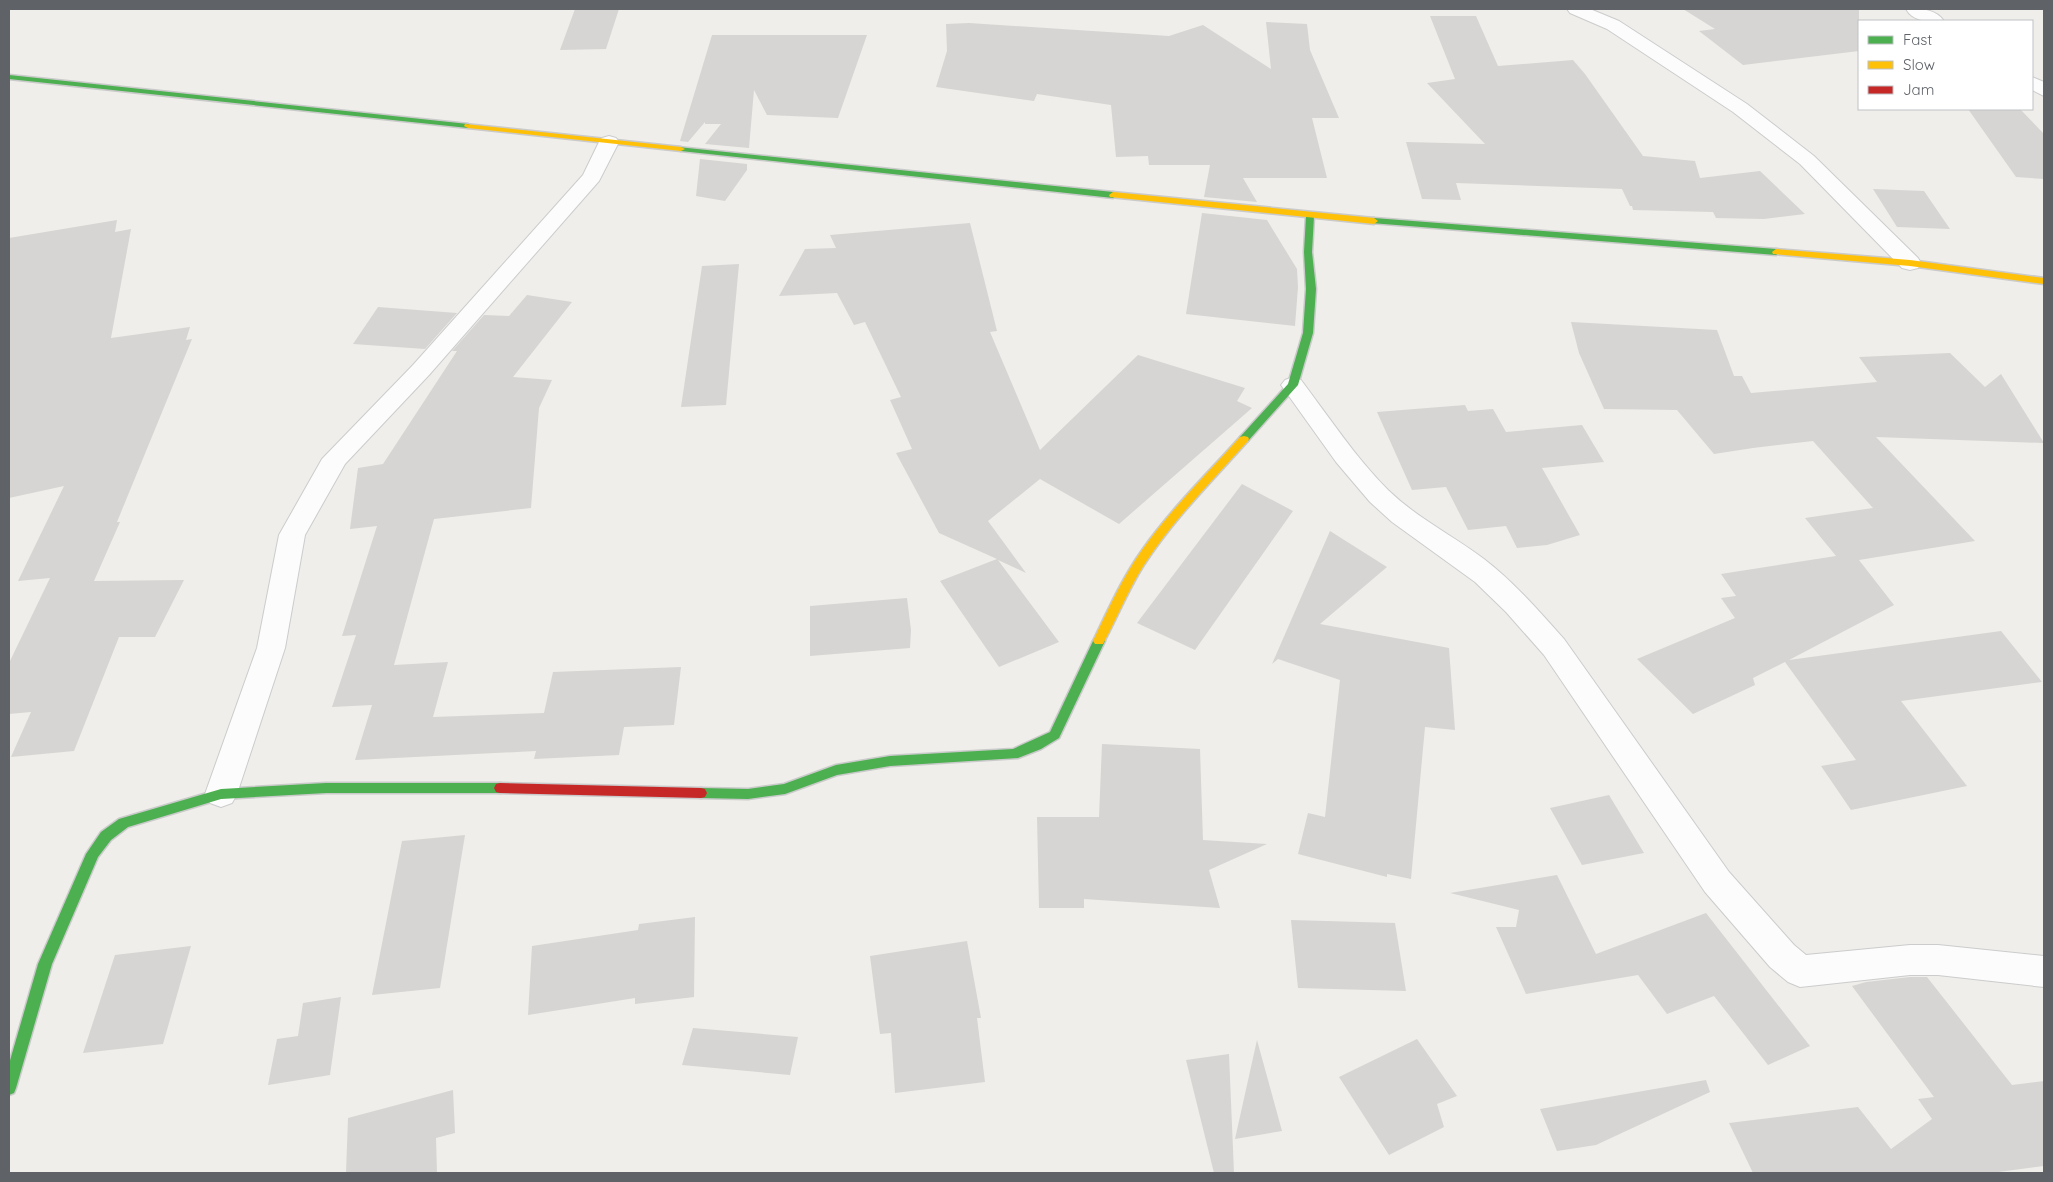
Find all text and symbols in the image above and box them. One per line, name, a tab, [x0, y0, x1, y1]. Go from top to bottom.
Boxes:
legend	[1858, 20, 2033, 110]
text: Fast	[1903, 30, 1932, 49]
text: Slow	[1903, 55, 1935, 74]
text: Jam	[1903, 80, 1934, 99]

